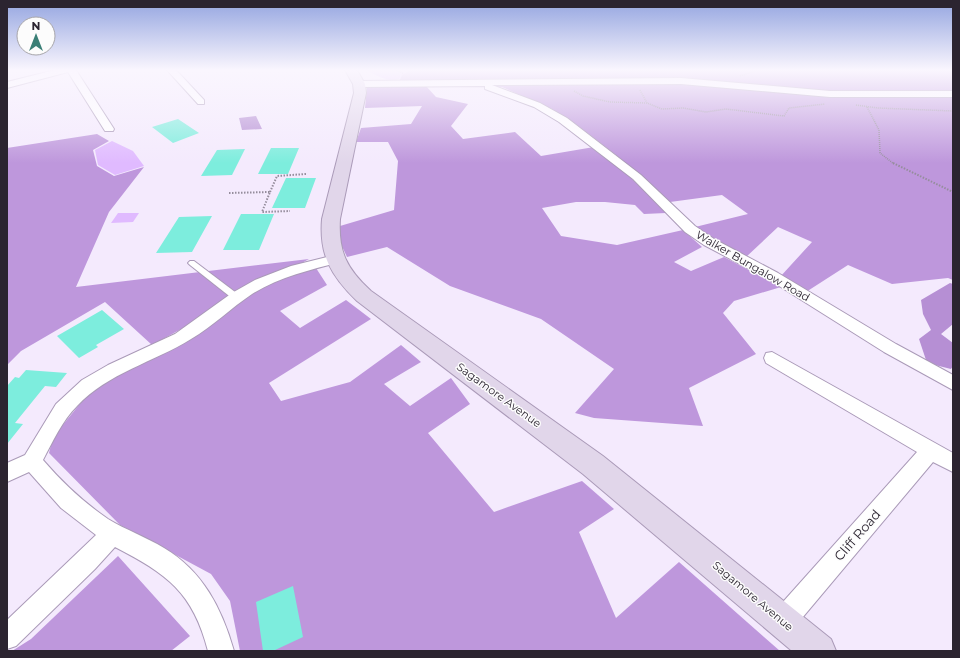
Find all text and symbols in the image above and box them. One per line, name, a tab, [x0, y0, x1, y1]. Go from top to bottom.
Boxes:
north arrow	[16, 16, 56, 56]
text: N	[32, 19, 40, 33]
street label: Walker Bungalow Road	[693, 228, 813, 304]
street label: Sagamore Avenue	[454, 360, 544, 431]
street label: Cliff Road	[830, 506, 884, 564]
street label: Sagamore Avenue	[710, 558, 797, 634]

